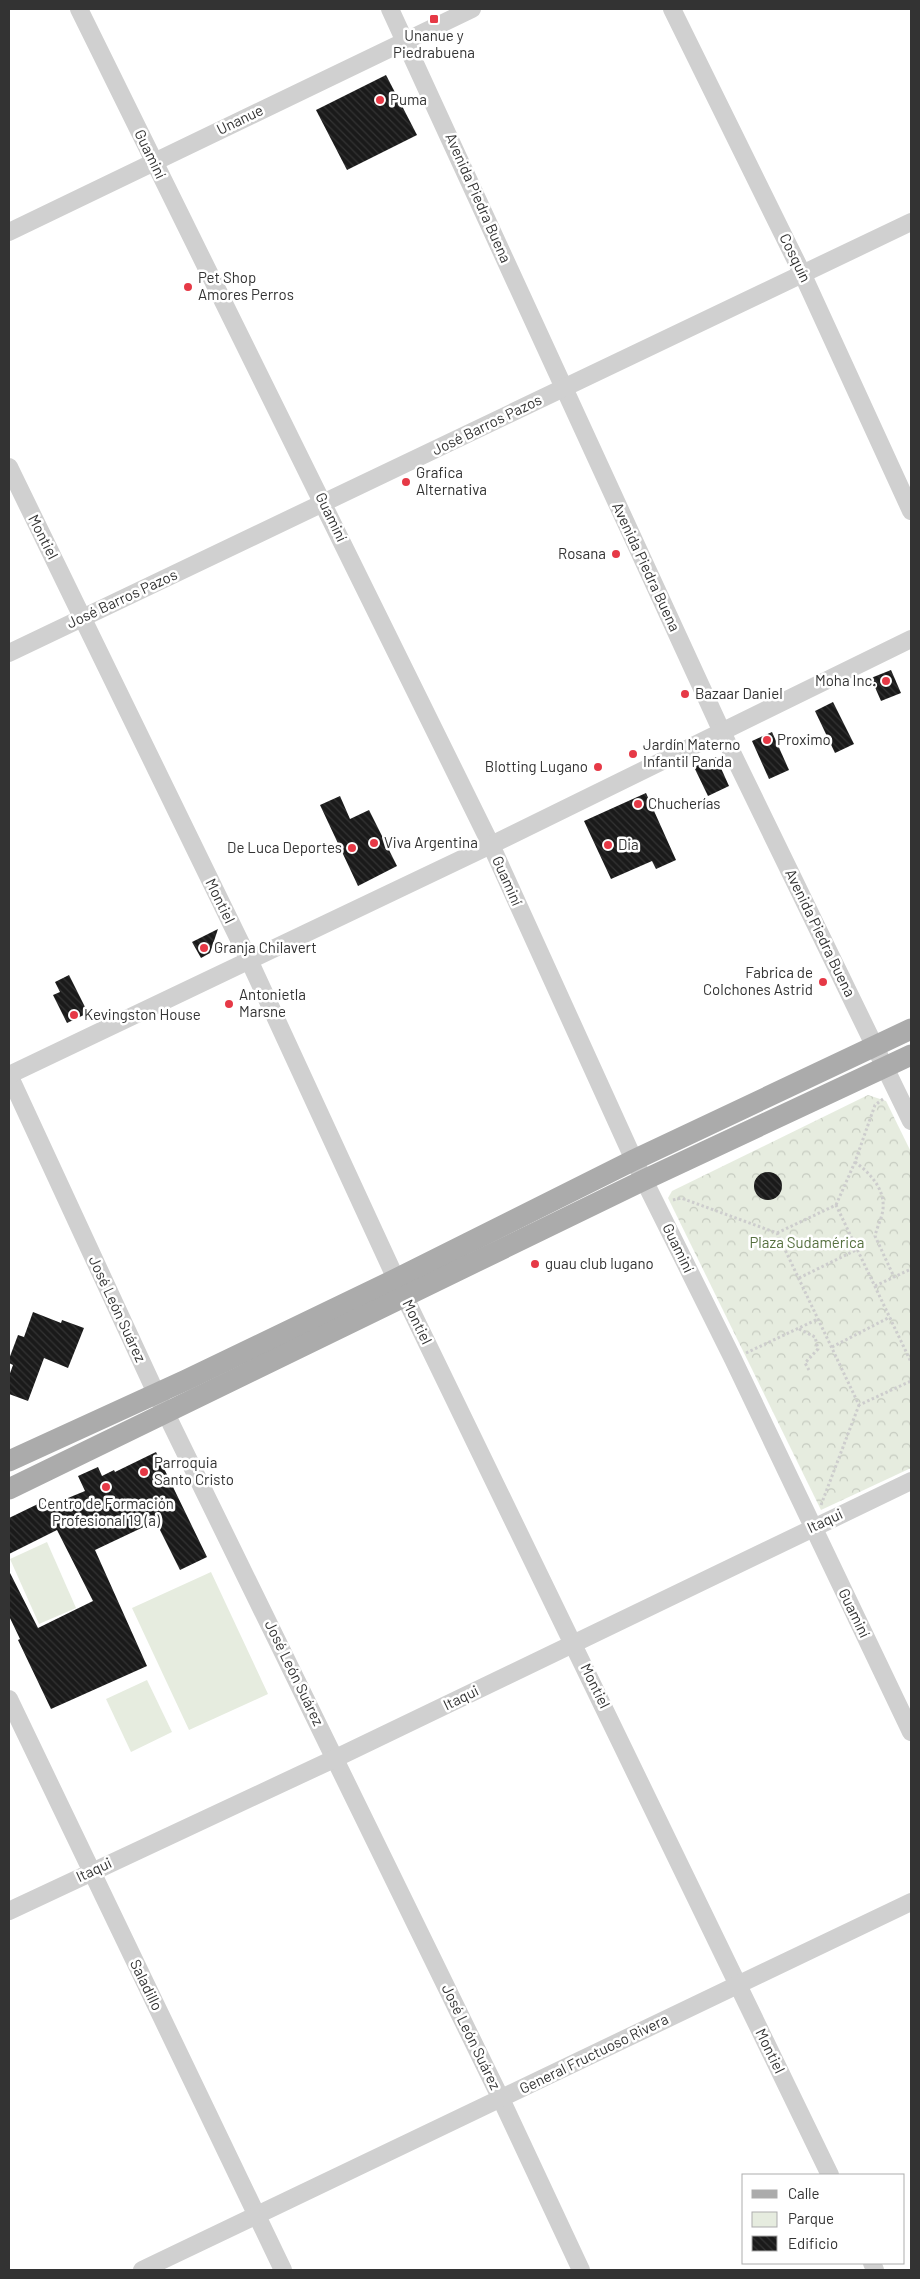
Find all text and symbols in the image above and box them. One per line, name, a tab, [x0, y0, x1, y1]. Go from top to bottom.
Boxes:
marker: Unanue y Piedrabuena	[428, 13, 440, 25]
place label: Unanue y Piedrabuena	[393, 26, 475, 61]
place label: Puma	[390, 90, 427, 108]
marker: Puma	[374, 94, 386, 106]
street label: Unanue	[213, 100, 266, 138]
street label: Guaminí	[131, 126, 170, 181]
street label: Avenida Piedra Buena	[442, 130, 516, 265]
street label: Cosquín	[776, 230, 815, 285]
place label: Pet Shop Amores Perros	[198, 268, 294, 303]
marker: Pet Shop Amores Perros	[182, 281, 194, 293]
street label: José Barros Pazos	[429, 390, 544, 458]
place label: Grafica Alternativa	[416, 463, 487, 498]
marker: Grafica Alternativa	[400, 476, 412, 488]
street label: Guaminí	[312, 489, 351, 544]
street label: Avenida Piedra Buena	[609, 499, 685, 634]
street label: Montiel	[25, 511, 63, 562]
place label: Rosana	[558, 544, 606, 562]
marker: Rosana	[610, 548, 622, 560]
street label: José Barros Pazos	[63, 565, 180, 632]
place label: Moha Inc.	[815, 671, 876, 689]
marker: Moha Inc.	[880, 675, 892, 687]
place label: Bazaar Daniel	[695, 684, 783, 702]
marker: Bazaar Daniel	[679, 688, 691, 700]
place label: Proximo	[777, 730, 831, 748]
marker: Proximo	[761, 734, 773, 746]
place label: Jardín Materno Infantil Panda	[643, 735, 740, 770]
marker: Jardín Materno Infantil Panda	[627, 748, 639, 760]
place label: Blotting Lugano	[485, 757, 588, 775]
marker: Blotting Lugano	[592, 761, 604, 773]
place label: Chucherías	[648, 794, 721, 812]
marker: Chucherías	[632, 798, 644, 810]
place label: Viva Argentina	[384, 833, 478, 851]
place label: Dia	[618, 835, 639, 853]
marker: Viva Argentina	[368, 837, 380, 849]
place label: De Luca Deportes	[227, 838, 342, 856]
marker: Dia	[602, 839, 614, 851]
marker: De Luca Deportes	[346, 842, 358, 854]
street label: Guaminí	[489, 853, 527, 908]
street label: Avenida Piedra Buena	[782, 866, 860, 1000]
street label: Montiel	[202, 875, 239, 926]
place label: Granja Chilavert	[214, 938, 317, 956]
marker: Granja Chilavert	[198, 942, 210, 954]
place label: Fabrica de Colchones Astrid	[703, 963, 813, 998]
marker: Fabrica de Colchones Astrid	[817, 976, 829, 988]
place label: Antonietla Marsne	[239, 985, 306, 1020]
marker: Antonietla Marsne	[223, 998, 235, 1010]
place label: Kevingston House	[84, 1005, 201, 1023]
marker: Kevingston House	[68, 1009, 80, 1021]
street label: Guaminí	[659, 1220, 698, 1275]
park label: Plaza Sudamérica	[749, 1233, 865, 1251]
street label: José León Suárez	[85, 1253, 151, 1365]
place label: guau club lugano	[545, 1254, 654, 1272]
marker: guau club lugano	[529, 1258, 541, 1270]
street label: Montiel	[399, 1296, 436, 1347]
place label: Parroquia Santo Cristo	[154, 1453, 234, 1488]
marker: Parroquia Santo Cristo	[138, 1466, 150, 1478]
marker: Centro de Formación Profesional 19 (a)	[100, 1481, 112, 1493]
place label: Centro de Formación Profesional 19 (a)	[38, 1494, 174, 1529]
street label: Itaqui	[804, 1504, 845, 1536]
street label: Guaminí	[835, 1585, 874, 1640]
street label: José León Suárez	[262, 1617, 328, 1729]
street label: Montiel	[577, 1660, 614, 1711]
street label: Itaqui	[440, 1681, 481, 1713]
street label: Itaqui	[73, 1853, 114, 1885]
street label: Saladillo	[127, 1956, 167, 2013]
street label: José León Suárez	[439, 1981, 505, 2093]
street label: General Fructuoso Rivera	[516, 2009, 671, 2097]
street label: Montiel	[752, 2025, 789, 2076]
legend	[742, 2174, 905, 2264]
text: Calle	[788, 2184, 820, 2202]
text: Parque	[788, 2209, 834, 2227]
text: Edificio	[788, 2234, 838, 2252]

